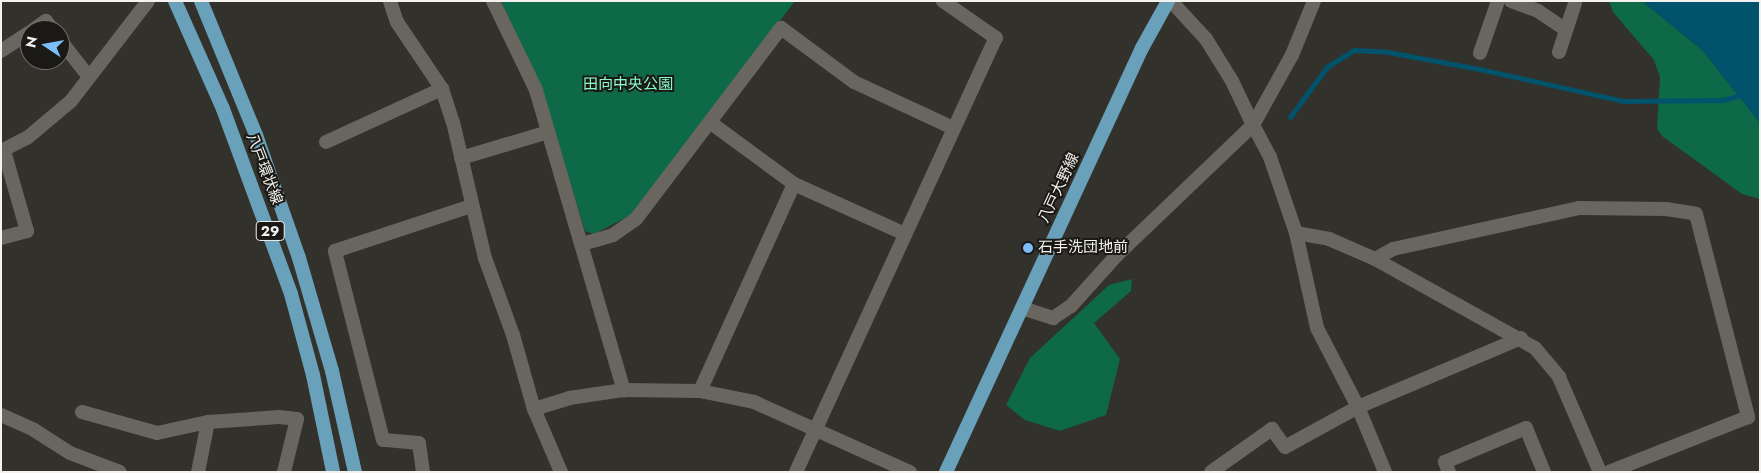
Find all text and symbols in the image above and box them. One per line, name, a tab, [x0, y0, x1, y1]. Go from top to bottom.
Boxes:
north arrow	[20, 20, 70, 70]
text: N	[20, 35, 42, 50]
park label: 田向中央公園	[583, 76, 673, 94]
street label: 八戸環状線	[242, 131, 286, 207]
street label: 八戸大野線	[1035, 150, 1083, 226]
road number: 29	[255, 220, 285, 242]
place label: 石手洗団地前	[1038, 239, 1128, 257]
marker: 石手洗団地前	[1022, 242, 1034, 254]

